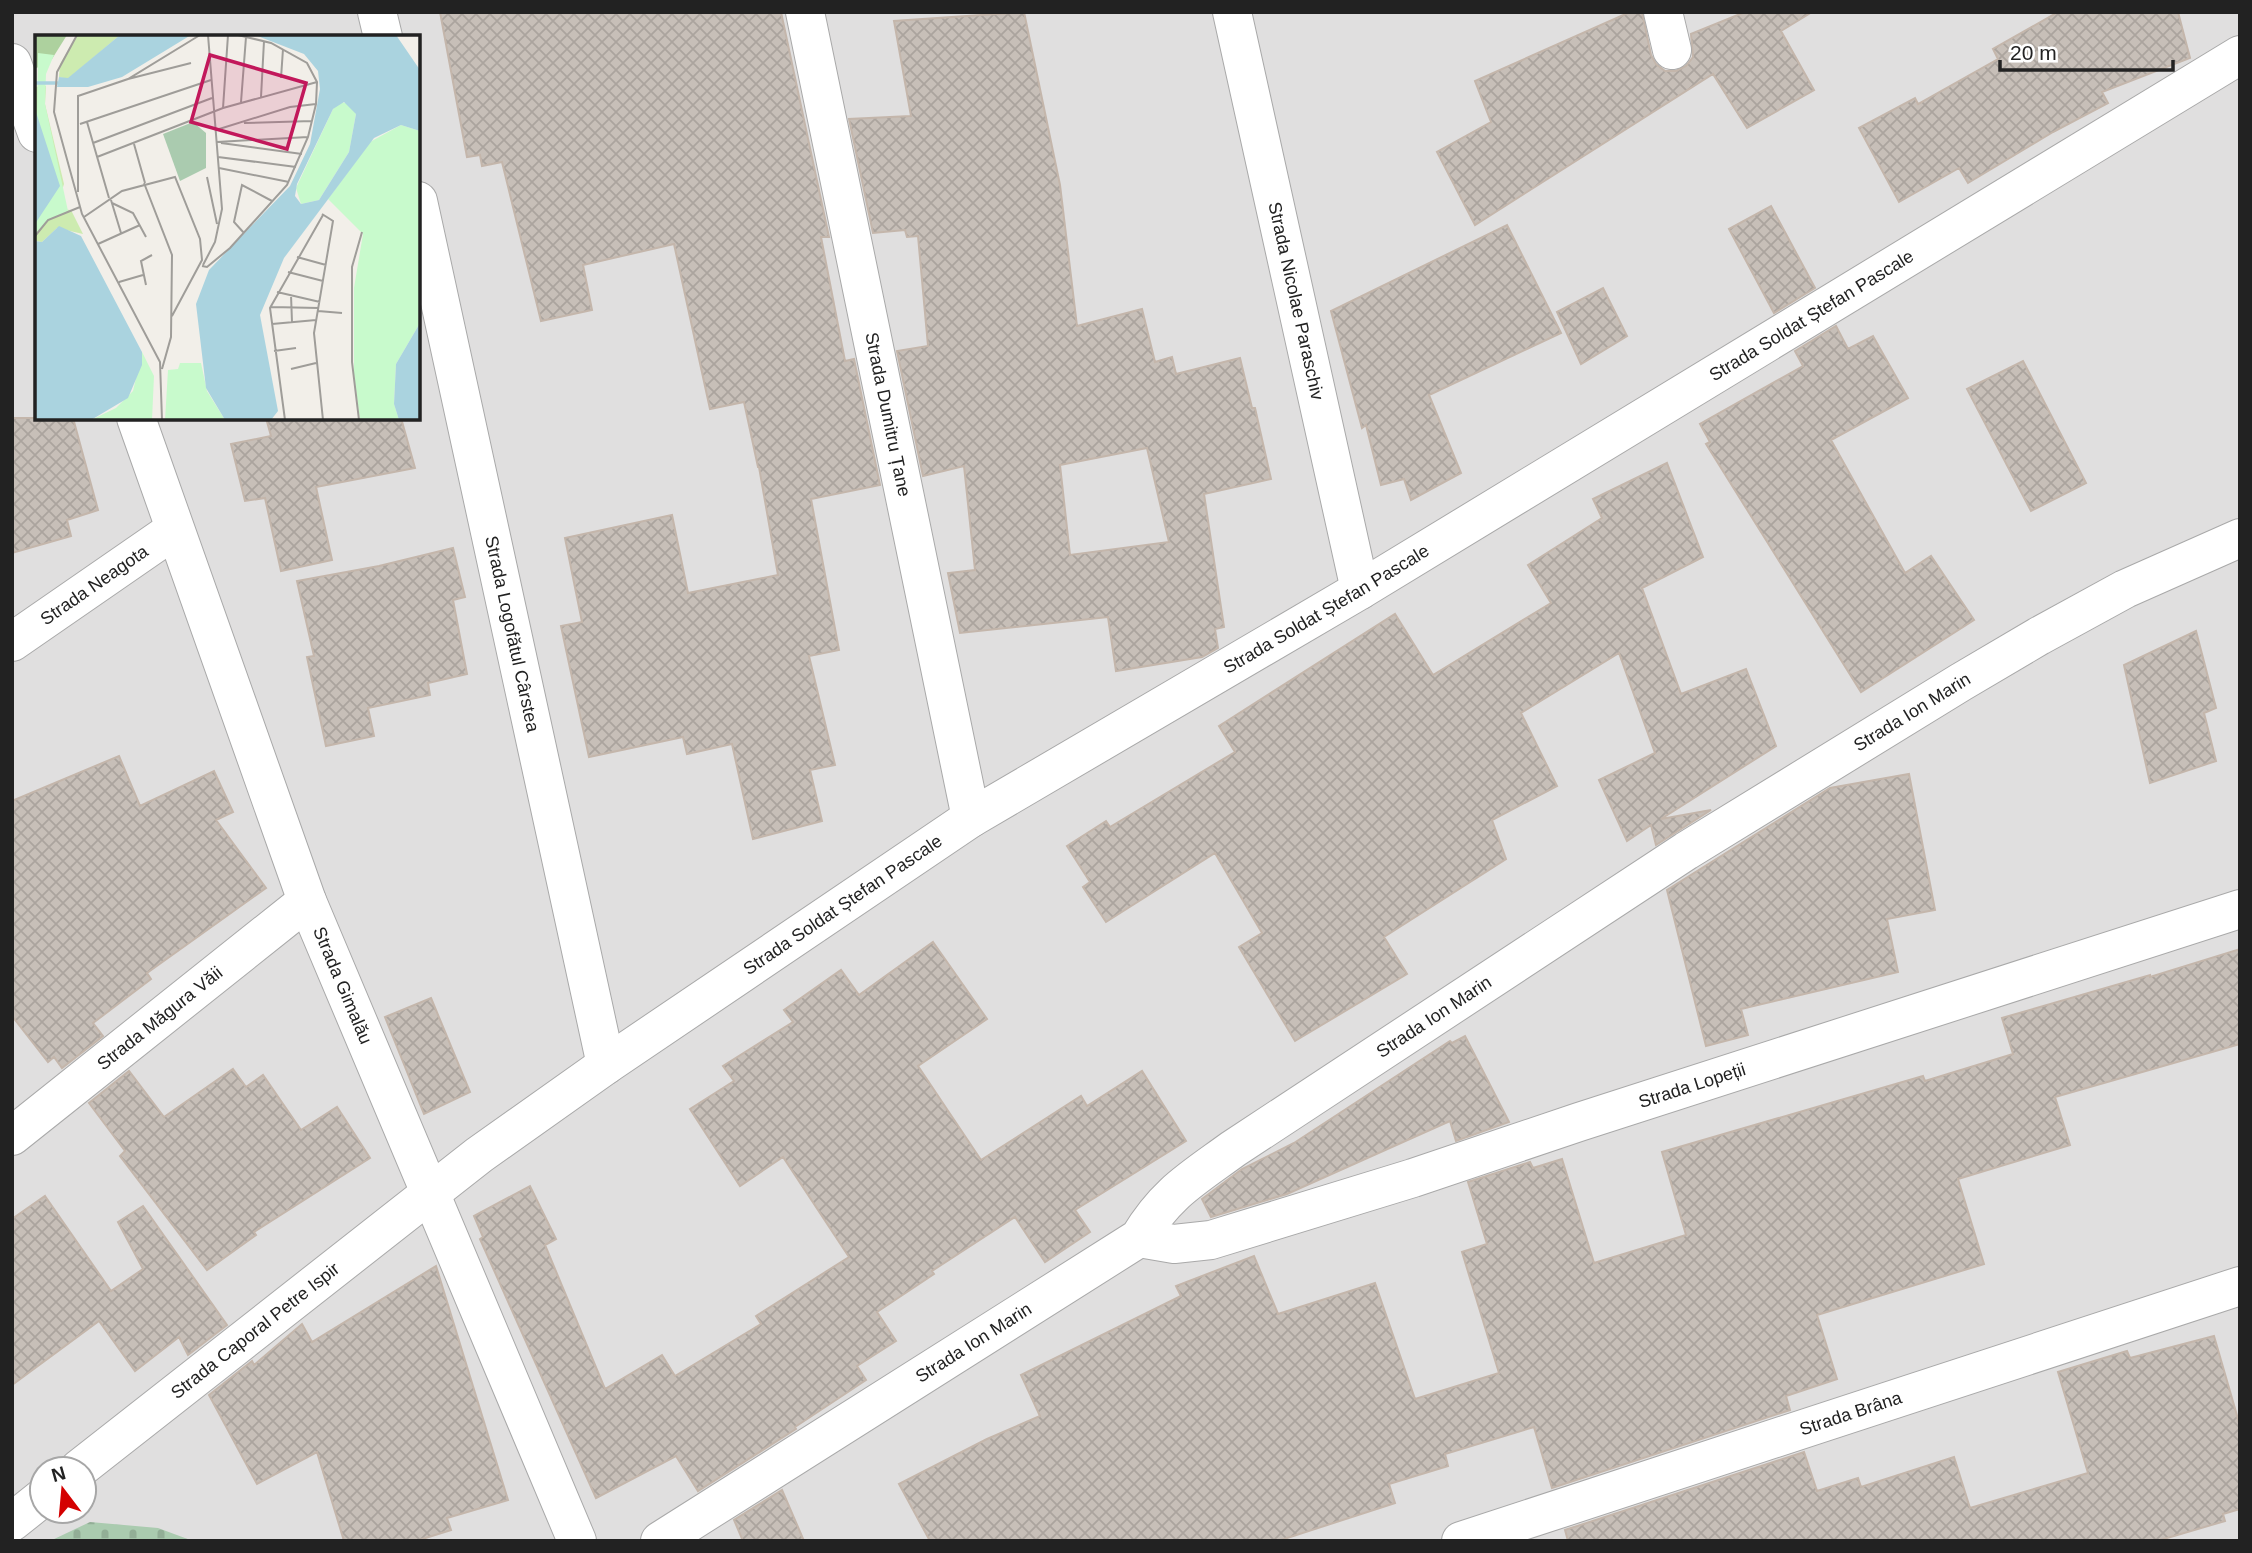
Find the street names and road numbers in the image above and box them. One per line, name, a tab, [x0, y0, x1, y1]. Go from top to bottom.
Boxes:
street label: Strada Nicolae Paraschiv	[1264, 200, 1328, 402]
street label: Strada Soldat Ștefan Pascale	[1706, 246, 1917, 385]
street label: Strada Dumitru Țane	[861, 331, 915, 498]
street label: Strada Logofătul Cârstea	[481, 534, 543, 735]
street label: Strada Neagota	[37, 540, 153, 629]
street label: Strada Soldat Ștefan Pascale	[1220, 540, 1433, 678]
street label: Strada Ion Marin	[1850, 669, 1974, 755]
street label: Strada Soldat Ștefan Pascale	[740, 831, 946, 979]
street label: Strada Gimalău	[309, 924, 376, 1047]
street label: Strada Măgura Văii	[93, 962, 226, 1074]
street label: Strada Ion Marin	[1373, 972, 1495, 1062]
street label: Strada Lopeții	[1636, 1059, 1748, 1112]
street label: Strada Caporal Petre Ispir	[167, 1259, 343, 1403]
street label: Strada Ion Marin	[912, 1299, 1035, 1387]
street label: Strada Brâna	[1797, 1387, 1905, 1439]

